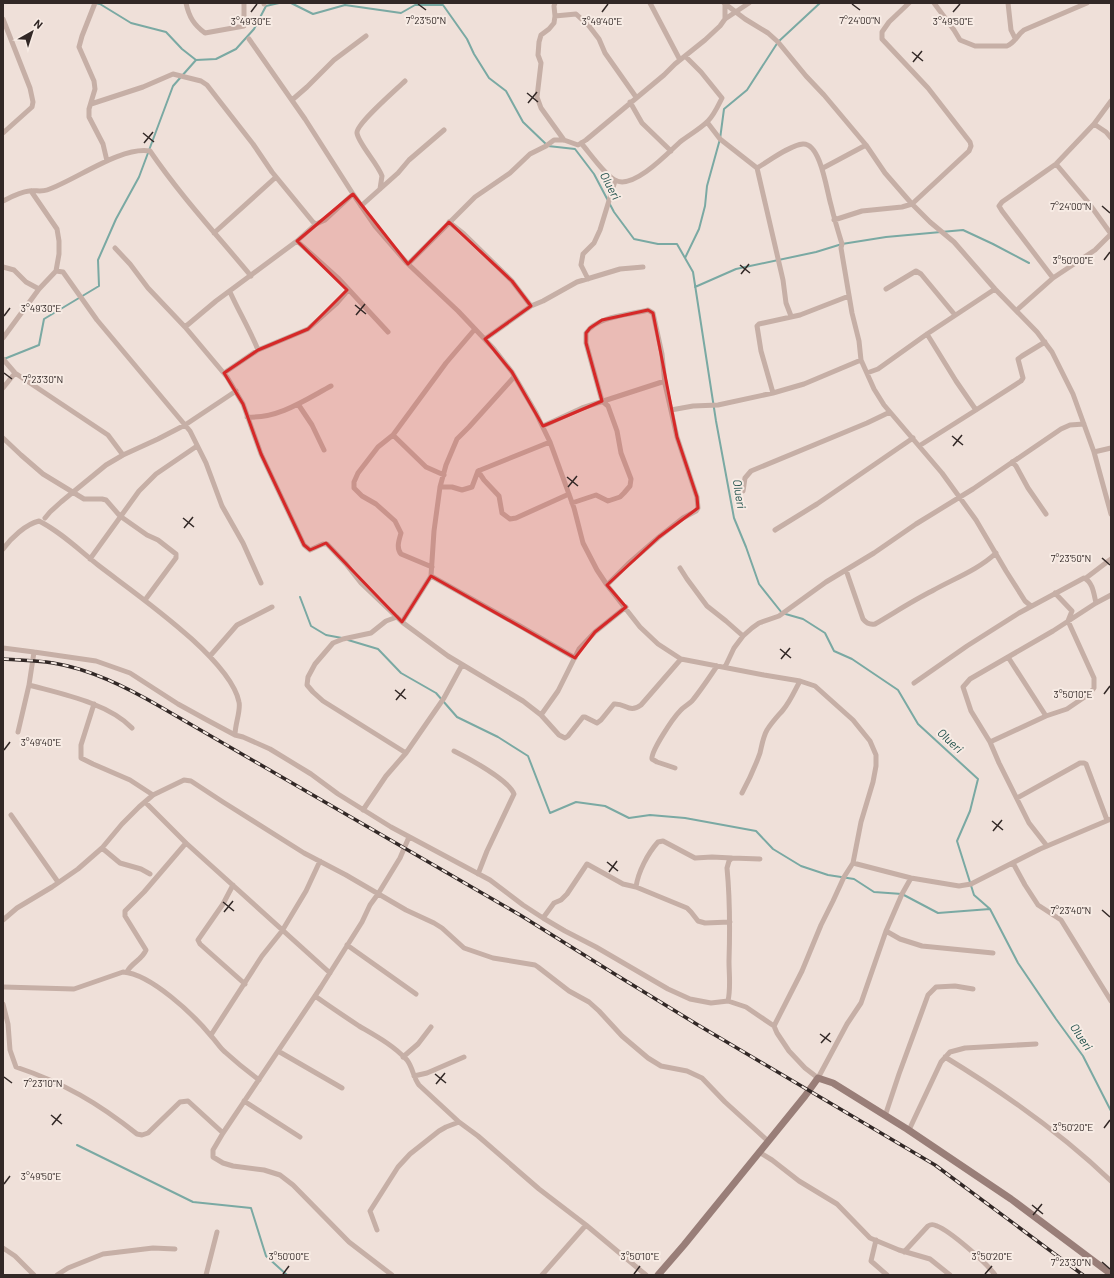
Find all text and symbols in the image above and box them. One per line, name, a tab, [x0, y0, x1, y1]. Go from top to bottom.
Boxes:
north arrow	[12, 12, 52, 52]
text: 7°23'50"N	[406, 14, 446, 26]
text: 7°24'00"N	[839, 14, 881, 26]
text: 3°49'30"E	[231, 15, 271, 27]
text: 3°49'40"E	[582, 15, 622, 27]
text: 3°49'50"E	[933, 15, 973, 27]
text: N	[32, 16, 46, 31]
water label: Olueri	[598, 169, 624, 202]
text: 7°24'00"N	[1050, 200, 1092, 212]
text: 3°50'00"E	[1052, 254, 1094, 266]
text: 3°49'30"E	[21, 302, 61, 314]
text: 7°23'30"N	[23, 373, 63, 385]
water label: Olueri	[731, 478, 749, 510]
text: 7°23'50"N	[1051, 552, 1091, 564]
text: 3°50'10"E	[1054, 688, 1092, 700]
water label: Olueri	[935, 725, 966, 755]
text: 3°49'40"E	[21, 736, 61, 748]
text: 7°23'40"N	[1051, 904, 1091, 916]
water label: Olueri	[1068, 1020, 1096, 1053]
text: 7°23'10"N	[24, 1077, 62, 1089]
text: 3°50'20"E	[1053, 1121, 1093, 1133]
text: 3°49'50"E	[21, 1170, 61, 1182]
text: 3°50'00"E	[268, 1250, 310, 1262]
text: 3°50'10"E	[621, 1250, 659, 1262]
text: 3°50'20"E	[972, 1250, 1012, 1262]
text: 7°23'30"N	[1051, 1256, 1091, 1268]

